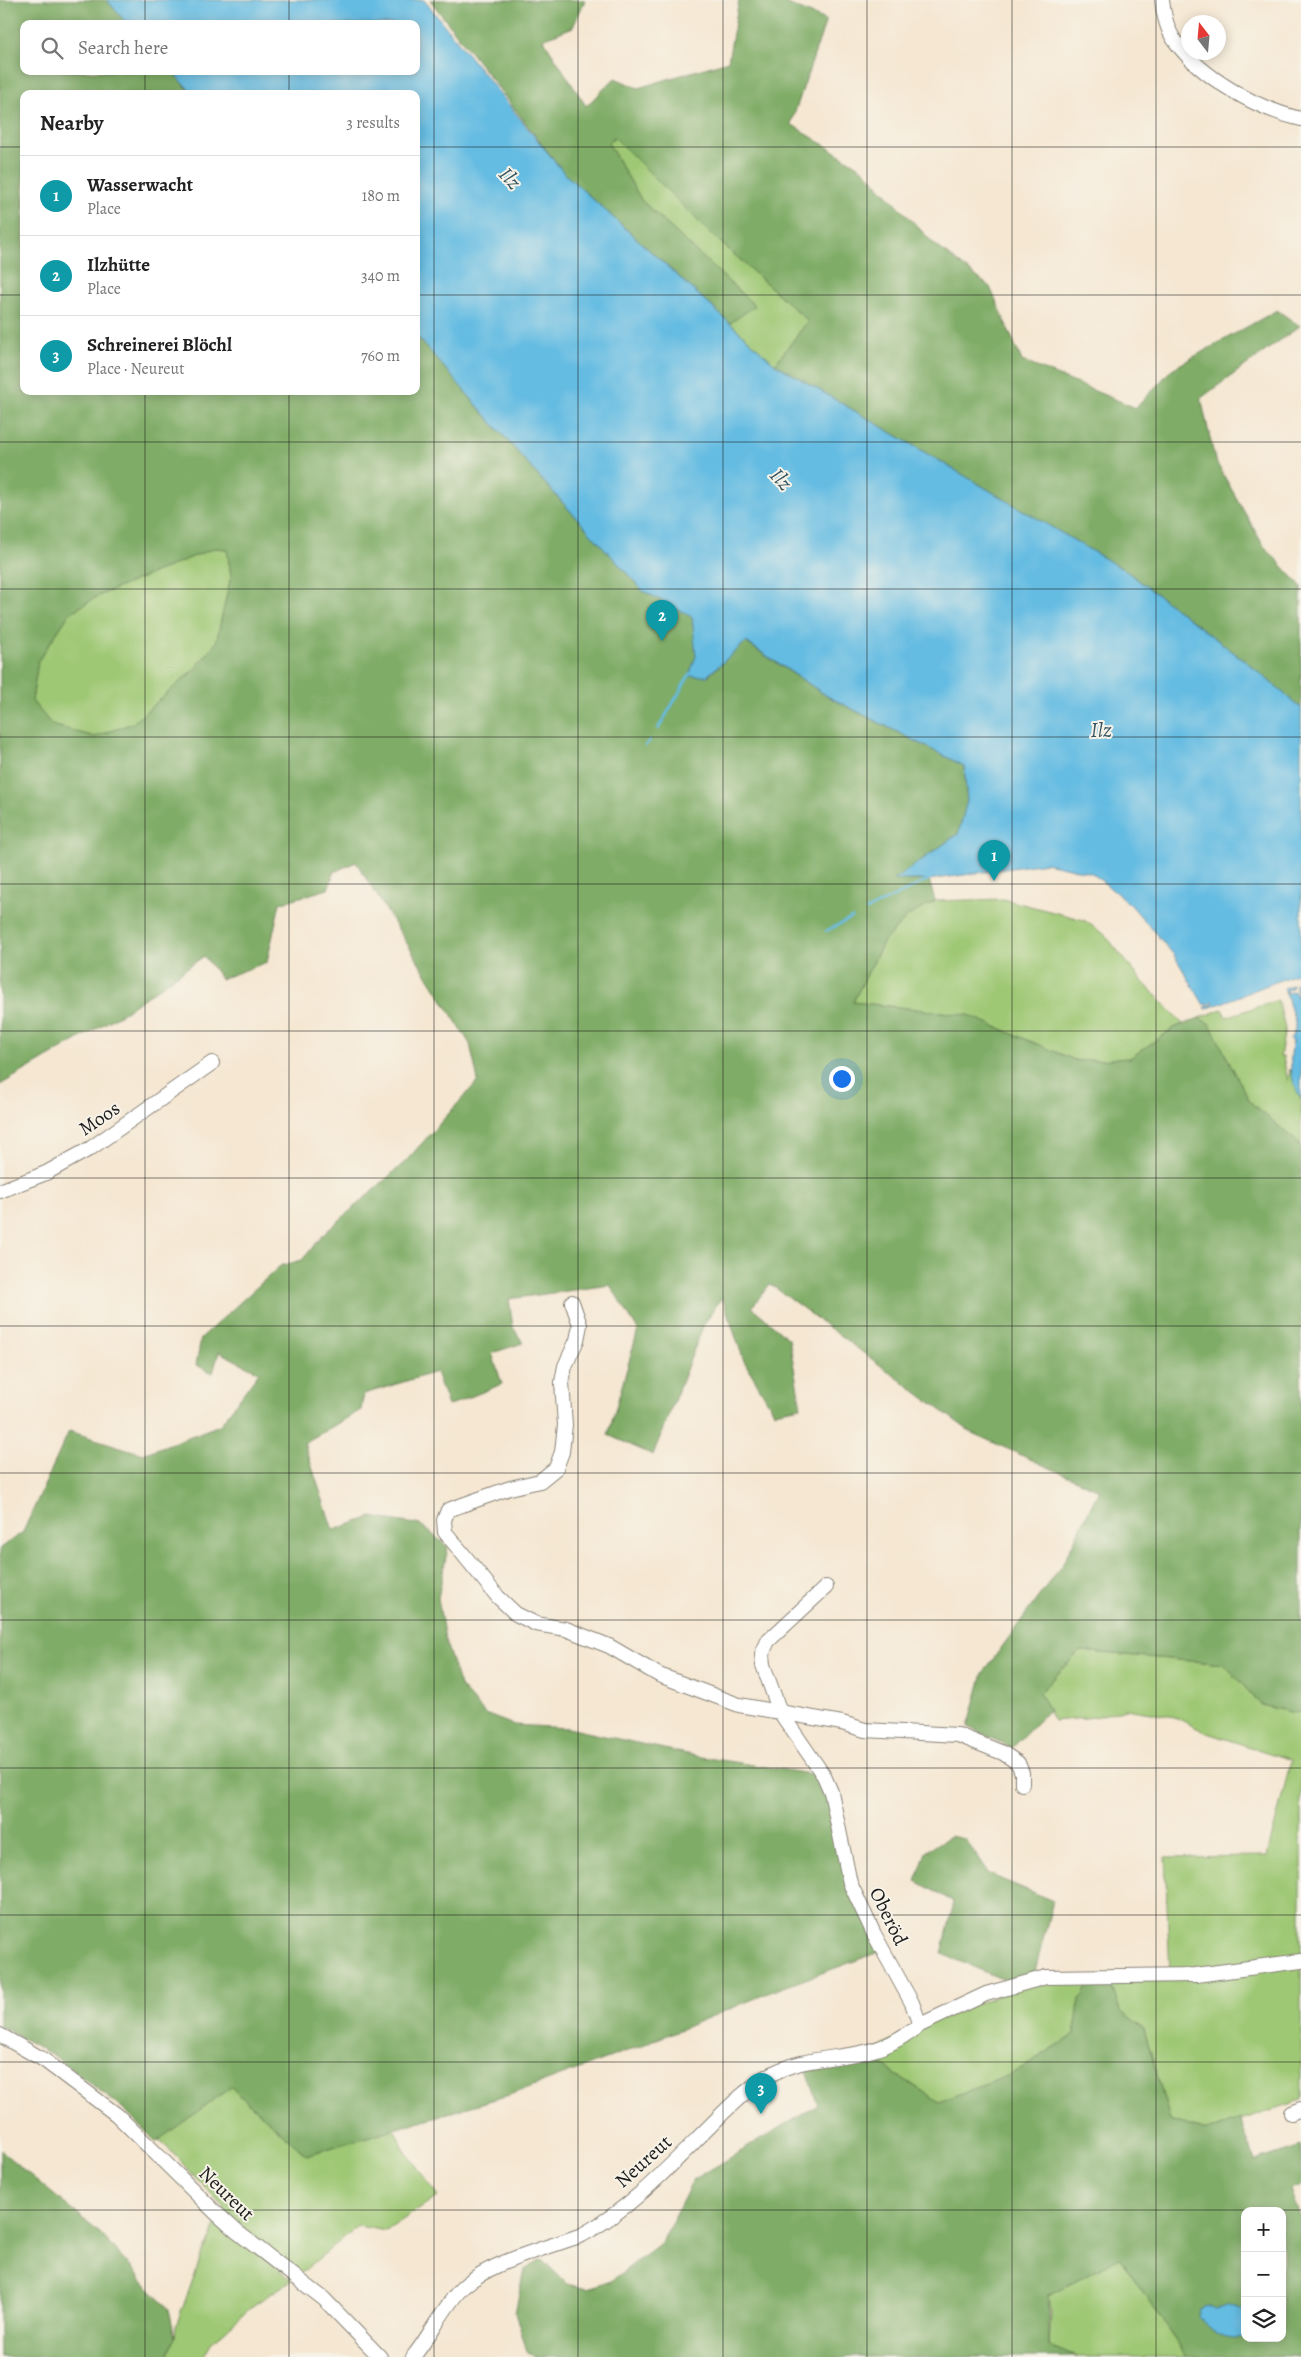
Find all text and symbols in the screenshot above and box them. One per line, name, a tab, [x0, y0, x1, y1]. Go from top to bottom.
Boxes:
north arrow	[1181, 15, 1226, 60]
search box	[20, 20, 420, 75]
icon: search	[38, 34, 66, 62]
text: Search here	[78, 35, 168, 61]
text: Nearby	[40, 109, 103, 137]
text: 3 results	[346, 112, 400, 134]
water label: Ilz	[493, 161, 528, 196]
text: Wasserwacht	[87, 172, 193, 198]
text: 1	[53, 185, 59, 207]
text: 180 m	[362, 185, 400, 207]
text: Place	[87, 198, 121, 220]
text: Ilzhütte	[87, 252, 150, 278]
text: 2	[52, 265, 60, 287]
text: 340 m	[361, 265, 400, 287]
text: Place	[87, 278, 121, 300]
text: Schreinerei Blöchl	[87, 332, 232, 358]
text: 3	[53, 345, 59, 367]
text: 760 m	[361, 345, 400, 367]
text: Place · Neureut	[87, 358, 184, 380]
water label: Ilz	[764, 462, 799, 497]
pin: 2	[646, 600, 678, 641]
water label: Ilz	[1091, 716, 1112, 744]
pin: 1	[978, 840, 1010, 881]
your location	[829, 1066, 855, 1092]
street label: Moos	[73, 1095, 125, 1142]
street label: Oberöd	[863, 1883, 914, 1950]
pin: 3	[745, 2073, 777, 2114]
street label: Neureut	[609, 2128, 678, 2194]
street label: Neureut	[193, 2160, 261, 2227]
map controls	[1241, 2207, 1286, 2342]
button: +	[1241, 2207, 1286, 2252]
button: −	[1241, 2252, 1286, 2297]
button: layers	[1241, 2297, 1286, 2342]

